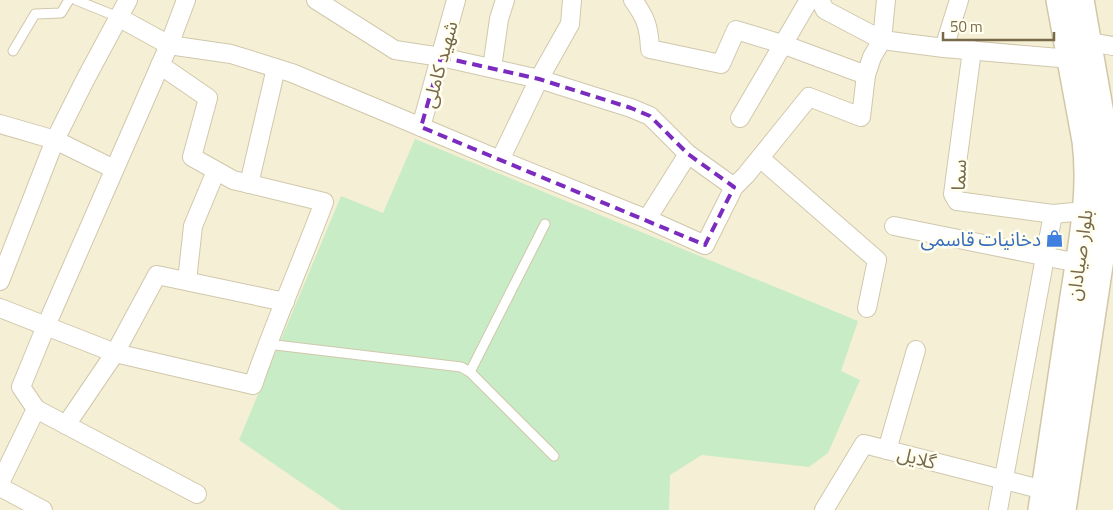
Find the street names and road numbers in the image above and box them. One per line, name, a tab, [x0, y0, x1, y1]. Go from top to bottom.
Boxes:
street label: شهید کاملی	[413, 17, 465, 111]
street label: سما	[943, 159, 973, 191]
street label: بلوار صیادان	[1058, 208, 1100, 302]
street label: گلایل	[895, 438, 941, 476]

